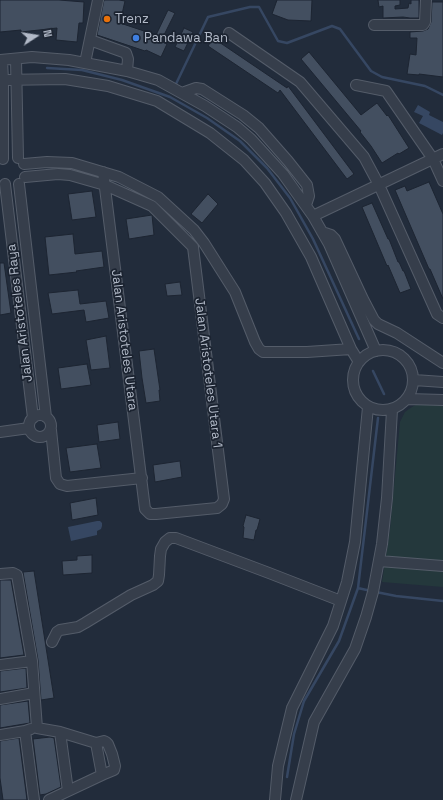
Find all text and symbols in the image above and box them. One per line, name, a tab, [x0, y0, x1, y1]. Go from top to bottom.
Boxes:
place label: Trenz	[115, 11, 149, 27]
marker: Trenz	[102, 14, 112, 24]
north arrow	[16, 16, 56, 56]
text: N	[40, 28, 55, 39]
place label: Pandawa Ban	[144, 30, 228, 46]
marker: Pandawa Ban	[131, 33, 141, 43]
street label: Jalan Aristoteles Raya	[4, 243, 36, 383]
street label: Jalan Aristoteles Utara	[108, 269, 140, 411]
street label: Jalan Aristoteles Utara 1	[191, 297, 225, 449]

